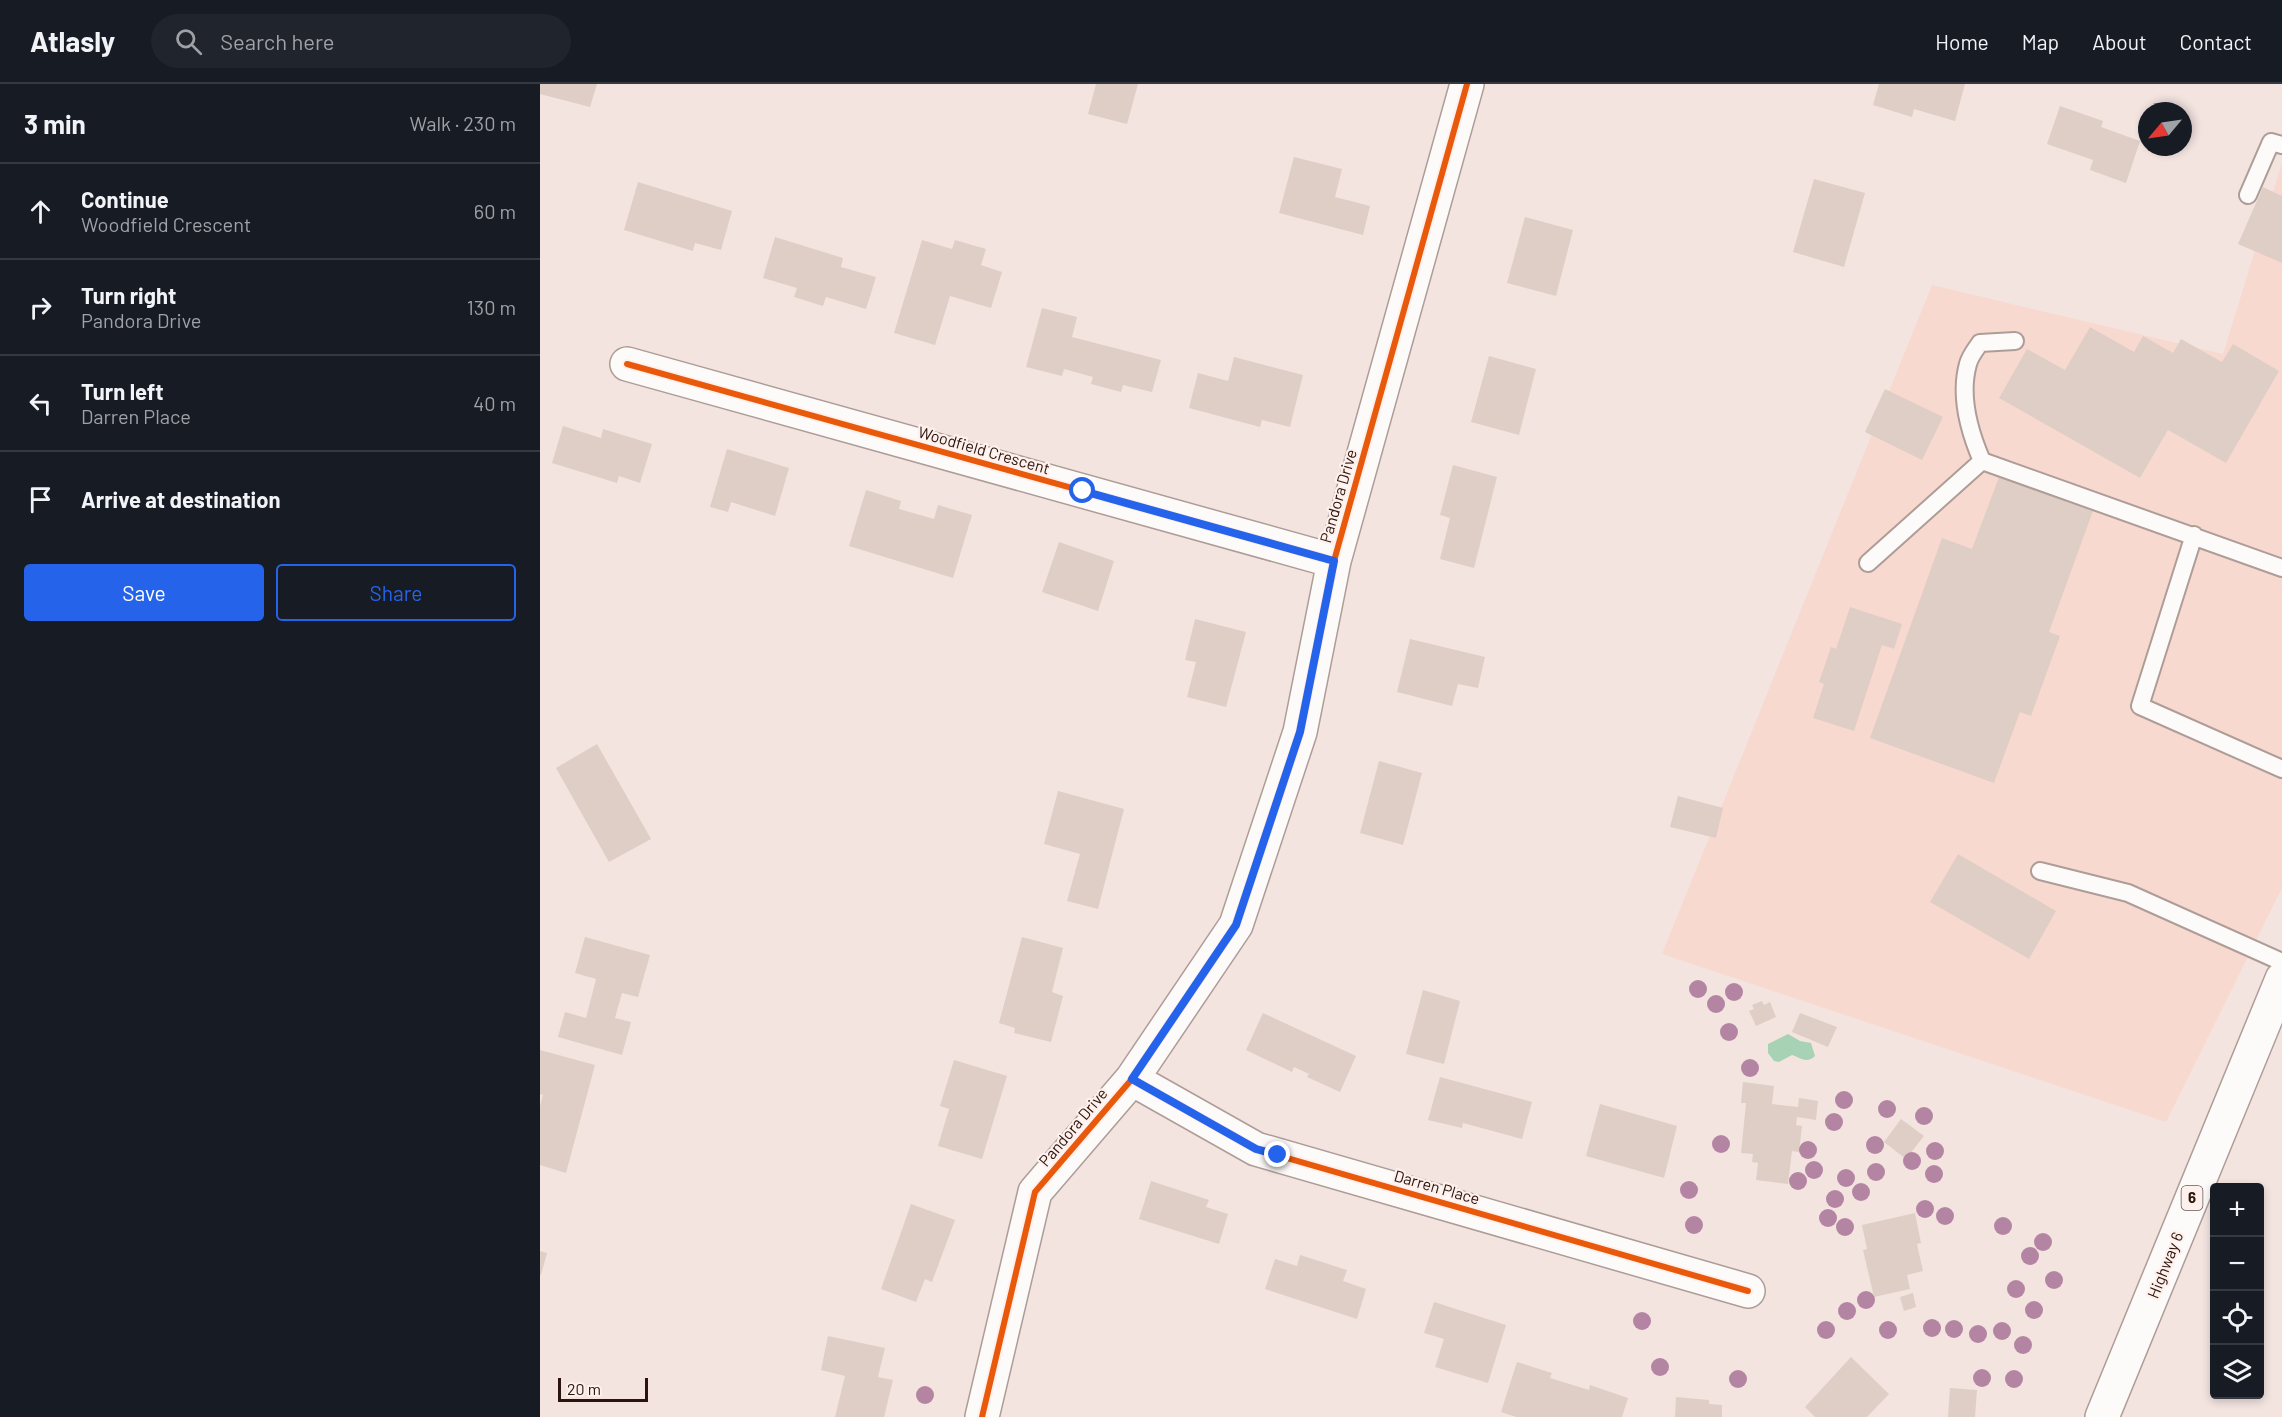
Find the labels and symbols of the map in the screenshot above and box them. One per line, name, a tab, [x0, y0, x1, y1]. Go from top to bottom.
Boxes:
north arrow	[2138, 102, 2192, 156]
street label: Woodfield Crescent	[916, 422, 1052, 477]
street label: Pandora Drive	[1315, 447, 1360, 545]
route start	[1069, 477, 1095, 503]
street label: Pandora Drive	[1034, 1084, 1111, 1170]
route end	[1264, 1141, 1290, 1167]
street label: Darren Place	[1392, 1165, 1482, 1208]
road number: 6	[2182, 1186, 2202, 1210]
street label: Highway 6	[2143, 1229, 2186, 1301]
scale bar	[558, 1375, 648, 1402]

